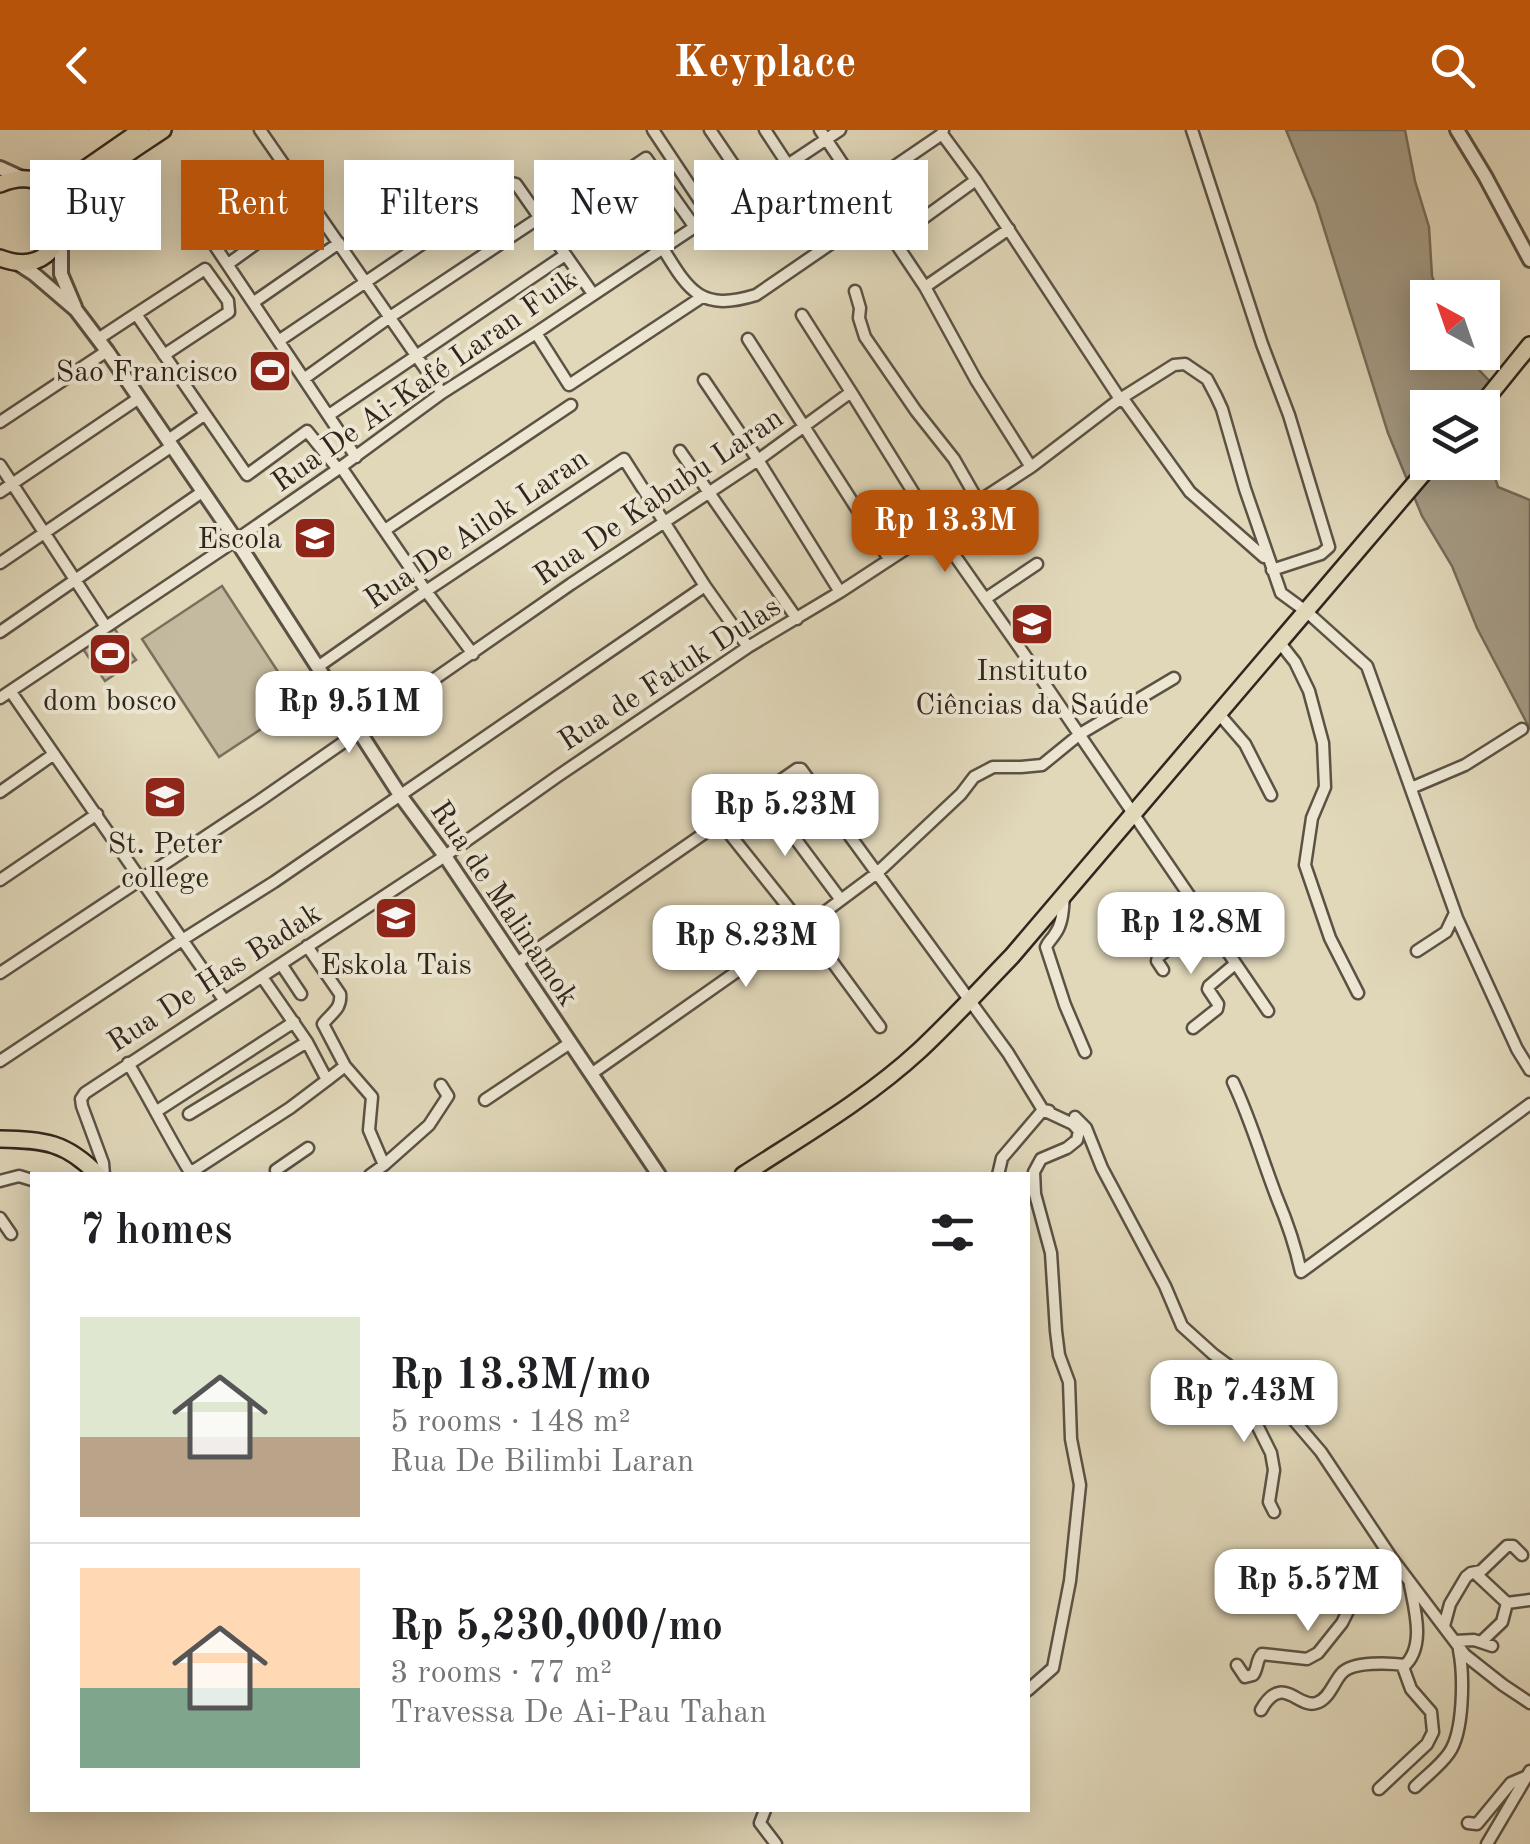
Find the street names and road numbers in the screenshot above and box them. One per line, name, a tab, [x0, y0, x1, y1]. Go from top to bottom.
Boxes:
street label: Rua De Ai-Kafé Laran Fuik	[267, 265, 583, 499]
street label: Rua De Kabubu Laran	[529, 403, 789, 592]
street label: Rua De Ailok Laran	[360, 444, 594, 616]
street label: Rua de Fatuk Dulas	[554, 592, 786, 757]
street label: Rua de Malinamok	[424, 796, 583, 1012]
street label: Rua De Has Badak	[103, 899, 327, 1059]

